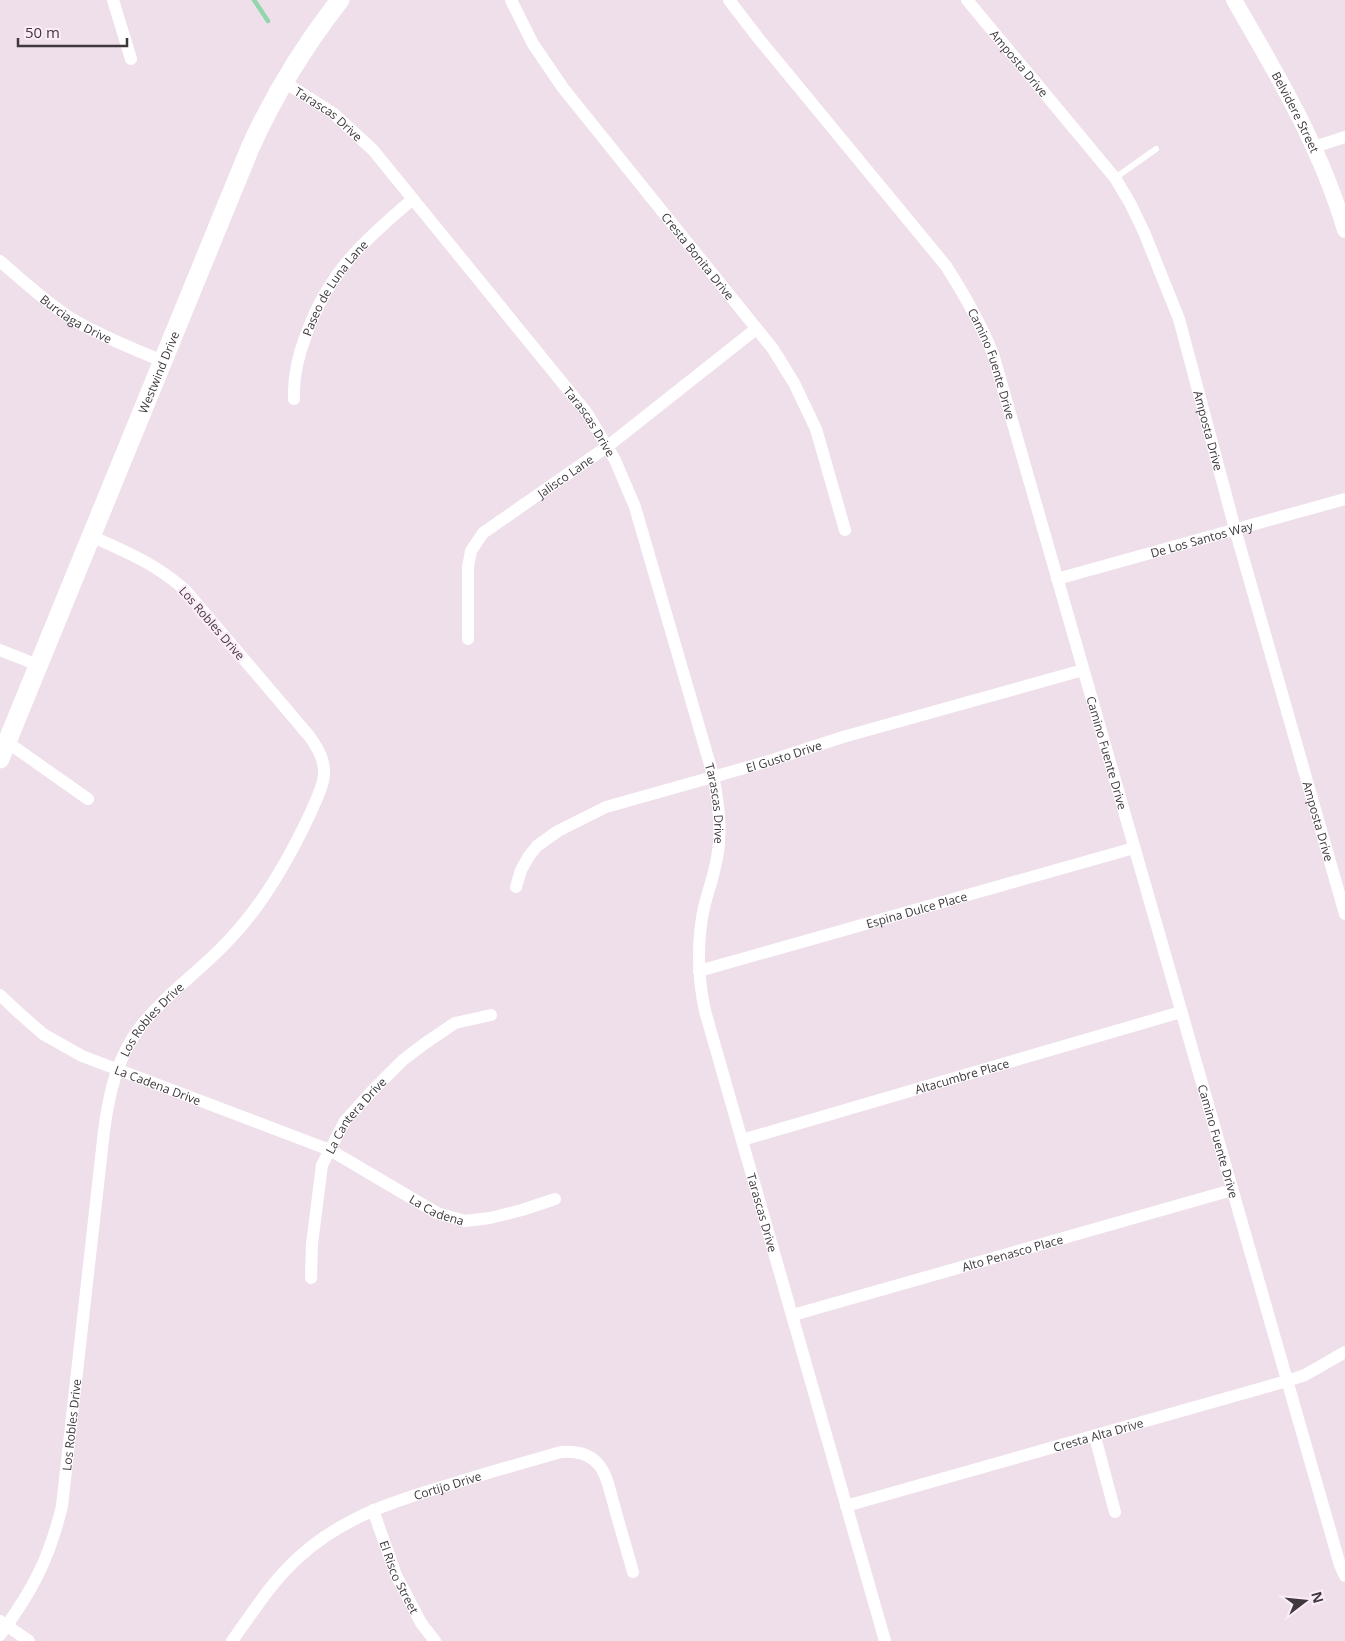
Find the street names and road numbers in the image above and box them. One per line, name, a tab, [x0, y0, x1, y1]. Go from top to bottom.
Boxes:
street label: Amposta Drive	[987, 26, 1052, 100]
street label: Belvidere Street	[1268, 68, 1324, 155]
street label: Tarascas Drive	[292, 83, 367, 145]
street label: Cresta Bonita Drive	[658, 209, 739, 303]
street label: Paseo de Luna Lane	[298, 236, 371, 338]
street label: Burciaga Drive	[37, 290, 115, 347]
street label: Camino Fuente Drive	[964, 305, 1020, 421]
street label: Westwind Drive	[134, 328, 183, 416]
street label: Tarascas Drive	[560, 383, 620, 460]
street label: Amposta Drive	[1190, 388, 1228, 473]
street label: Jalisco Lane	[533, 450, 597, 502]
street label: De Los Santos Way	[1148, 516, 1256, 561]
street label: Los Robles Drive	[175, 583, 249, 664]
street label: Camino Fuente Drive	[1083, 694, 1132, 812]
street label: El Gusto Drive	[744, 736, 824, 776]
street label: Tarascas Drive	[701, 761, 728, 844]
street label: Amposta Drive	[1299, 779, 1338, 864]
street label: Espina Dulce Place	[864, 887, 969, 932]
street label: Los Robles Drive	[116, 978, 187, 1059]
street label: Altacumbre Place	[913, 1054, 1011, 1098]
street label: La Cadena Drive	[112, 1061, 204, 1109]
street label: La Cantera Drive	[321, 1073, 390, 1157]
street label: Camino Fuente Drive	[1194, 1082, 1243, 1200]
street label: Tarascas Drive	[743, 1171, 782, 1254]
street label: La Cadena	[406, 1190, 466, 1229]
street label: Alto Penasco Place	[960, 1230, 1065, 1275]
street label: Los Robles Drive	[58, 1378, 85, 1472]
street label: Cresta Alta Drive	[1051, 1414, 1145, 1455]
street label: Cortijo Drive	[411, 1467, 483, 1504]
street label: El Risco Street	[376, 1538, 423, 1617]

